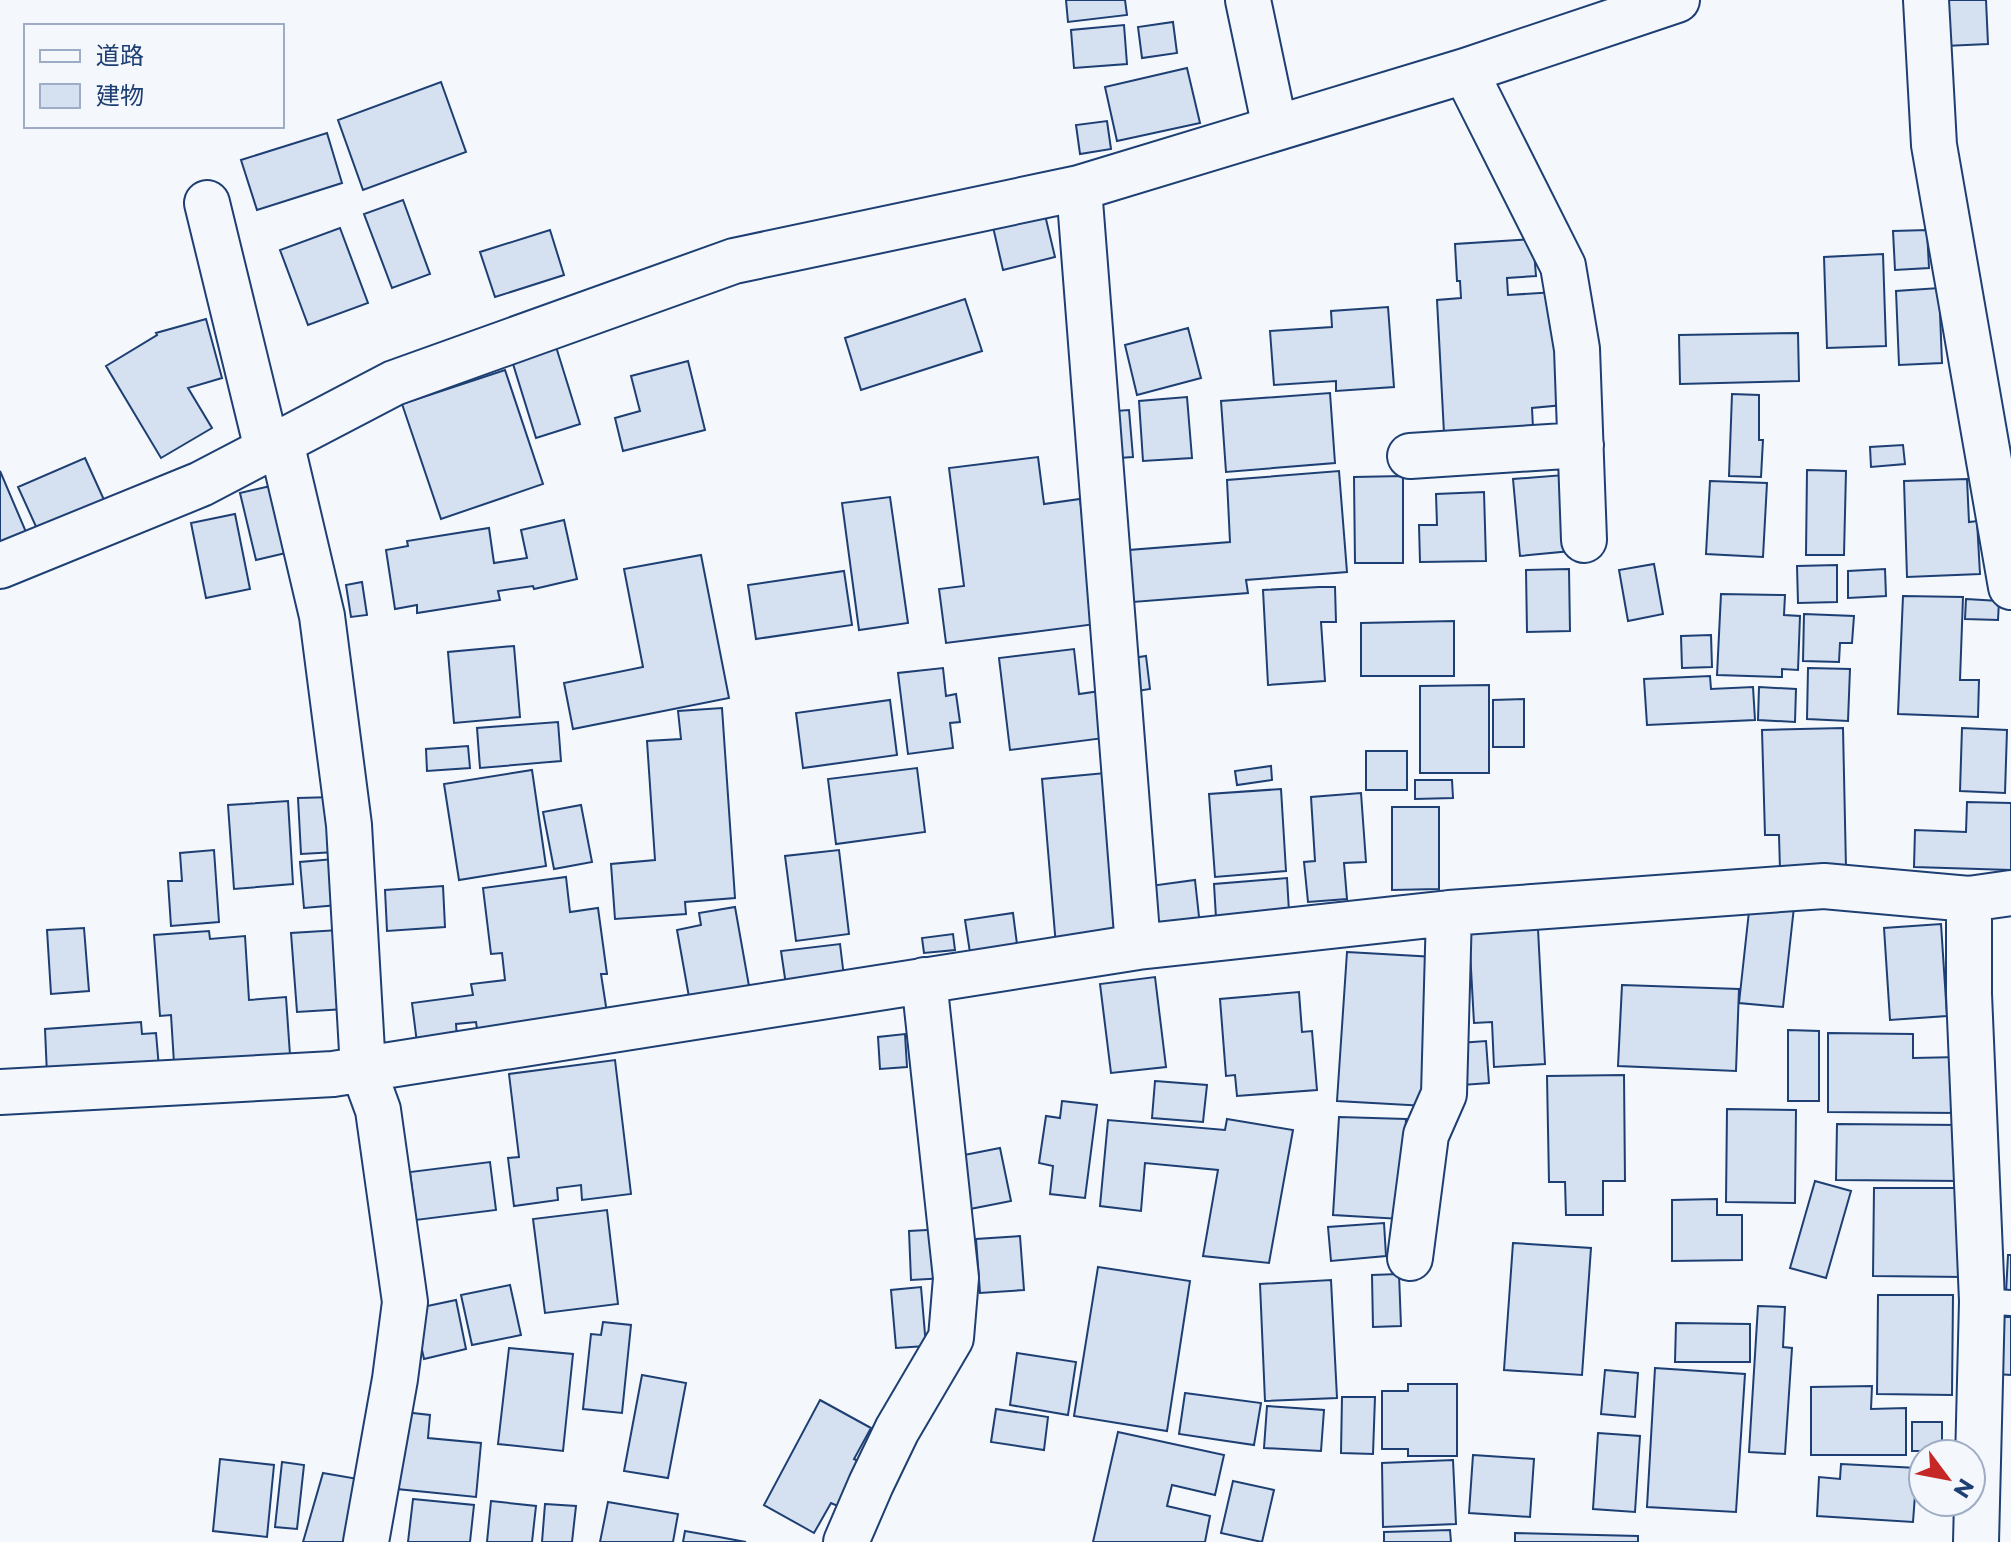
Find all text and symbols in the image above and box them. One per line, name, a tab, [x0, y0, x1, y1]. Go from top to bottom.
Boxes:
legend	[24, 24, 284, 128]
text: 道路	[96, 41, 144, 70]
text: 建物	[96, 81, 144, 110]
north arrow	[1907, 1438, 1987, 1518]
text: N	[1947, 1474, 1980, 1503]

